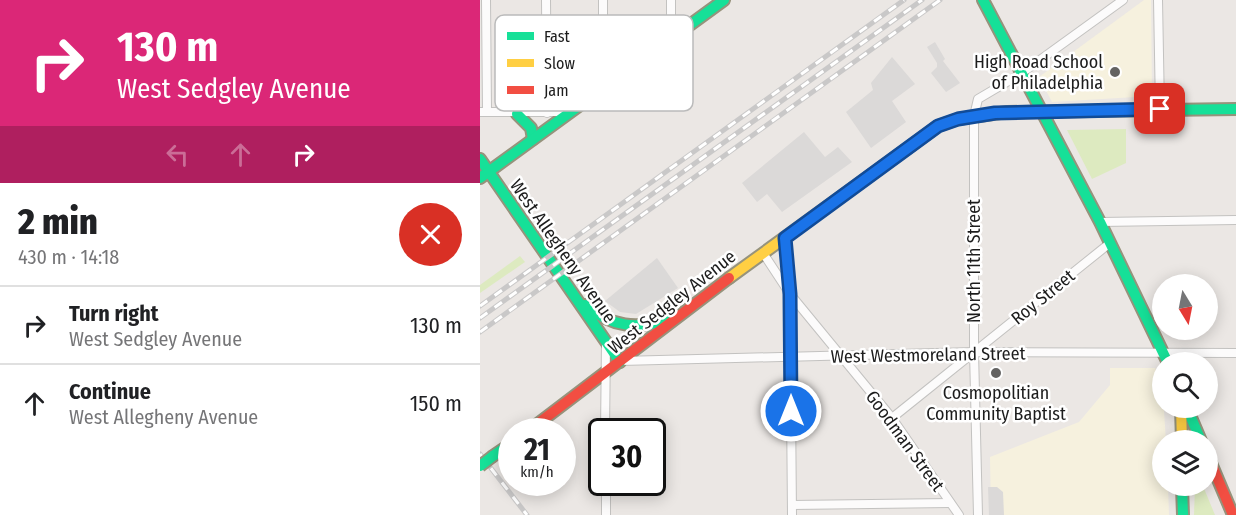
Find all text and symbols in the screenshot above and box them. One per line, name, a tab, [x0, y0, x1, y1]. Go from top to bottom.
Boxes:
legend	[495, 15, 693, 111]
text: 130 m	[117, 22, 218, 72]
icon: right	[18, 24, 96, 102]
text: Fast	[544, 27, 571, 46]
place label: High Road School of Philadelphia	[974, 51, 1103, 94]
text: Slow	[544, 54, 575, 73]
marker: High Road School of Philadelphia	[1108, 65, 1122, 79]
text: West Sedgley Avenue	[117, 73, 351, 105]
text: Jam	[544, 81, 569, 100]
pin	[1134, 83, 1185, 134]
icon: arrive	[1143, 92, 1176, 125]
icon: left	[161, 138, 194, 171]
icon: ahead	[224, 138, 257, 171]
icon: right	[287, 138, 320, 171]
street label: West Allegheny Avenue	[505, 175, 621, 327]
street label: North 11th Street	[963, 199, 985, 323]
text: 2 min	[18, 200, 98, 244]
button: close	[399, 203, 462, 266]
text: 430 m · 14:18	[18, 245, 119, 269]
street label: West Sedgley Avenue	[604, 245, 740, 359]
street label: Roy Street	[1007, 265, 1079, 329]
north arrow	[1152, 274, 1218, 340]
map controls	[1152, 274, 1218, 496]
text: Turn right	[69, 300, 158, 327]
icon: right	[18, 309, 51, 342]
text: 130 m	[410, 312, 462, 339]
text: West Sedgley Avenue	[69, 327, 242, 351]
street label: West Westmoreland Street	[830, 342, 1026, 368]
button: search	[1152, 352, 1218, 418]
marker: Cosmopolitian Community Baptist	[989, 366, 1003, 380]
text: Continue	[69, 378, 151, 405]
position arrow	[759, 379, 823, 443]
place label: Cosmopolitian Community Baptist	[926, 382, 1066, 425]
street label: Goodman Street	[861, 386, 949, 496]
icon: ahead	[18, 387, 51, 420]
text: 150 m	[410, 390, 462, 417]
text: West Allegheny Avenue	[69, 405, 258, 429]
speed limit sign: 30	[588, 418, 666, 496]
button: layers	[1152, 430, 1218, 496]
text: 21	[524, 432, 550, 468]
text: km/h	[520, 463, 554, 481]

